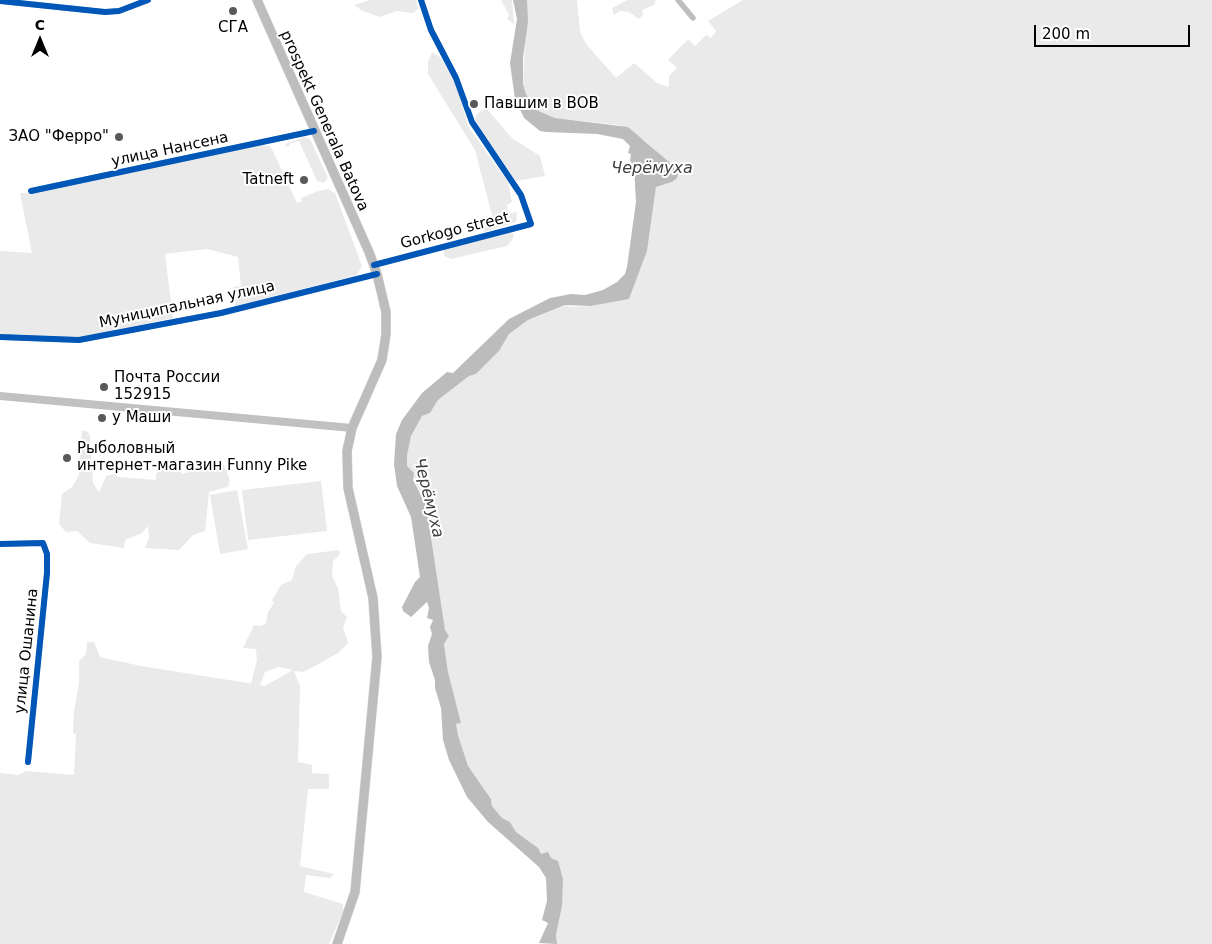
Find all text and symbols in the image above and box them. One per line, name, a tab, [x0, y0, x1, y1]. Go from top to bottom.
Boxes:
marker: СГА	[227, 5, 239, 17]
north arrow	[15, 15, 65, 65]
scale bar	[1037, 15, 1193, 47]
text: С	[35, 17, 45, 33]
place label: СГА	[218, 19, 248, 37]
text: 200 m	[1042, 25, 1090, 43]
street label: prospekt Generala Batova	[276, 28, 372, 214]
place label: Павшим в ВОВ	[484, 95, 599, 113]
marker: Павшим в ВОВ	[468, 98, 480, 110]
place label: ЗАО "Ферро"	[8, 128, 109, 146]
street label: улица Нансена	[110, 129, 230, 171]
marker: ЗАО "Ферро"	[113, 131, 125, 143]
water label: Черёмуха	[611, 159, 693, 179]
place label: Tatneft	[243, 171, 294, 189]
marker: Tatneft	[298, 174, 310, 186]
street label: Gorkogo street	[399, 209, 511, 253]
street label: Муниципальная улица	[98, 278, 276, 332]
place label: Почта России 152915	[114, 369, 220, 404]
marker: Почта России 152915	[98, 381, 110, 393]
place label: у Маши	[112, 409, 171, 427]
marker: у Маши	[96, 412, 108, 424]
place label: Рыболовный интернет-магазин Funny Pike	[77, 440, 307, 475]
marker: Рыболовный интернет-магазин Funny Pike	[61, 452, 73, 464]
water label: Черёмуха	[409, 456, 447, 540]
street label: улица Ошанина	[11, 588, 43, 714]

